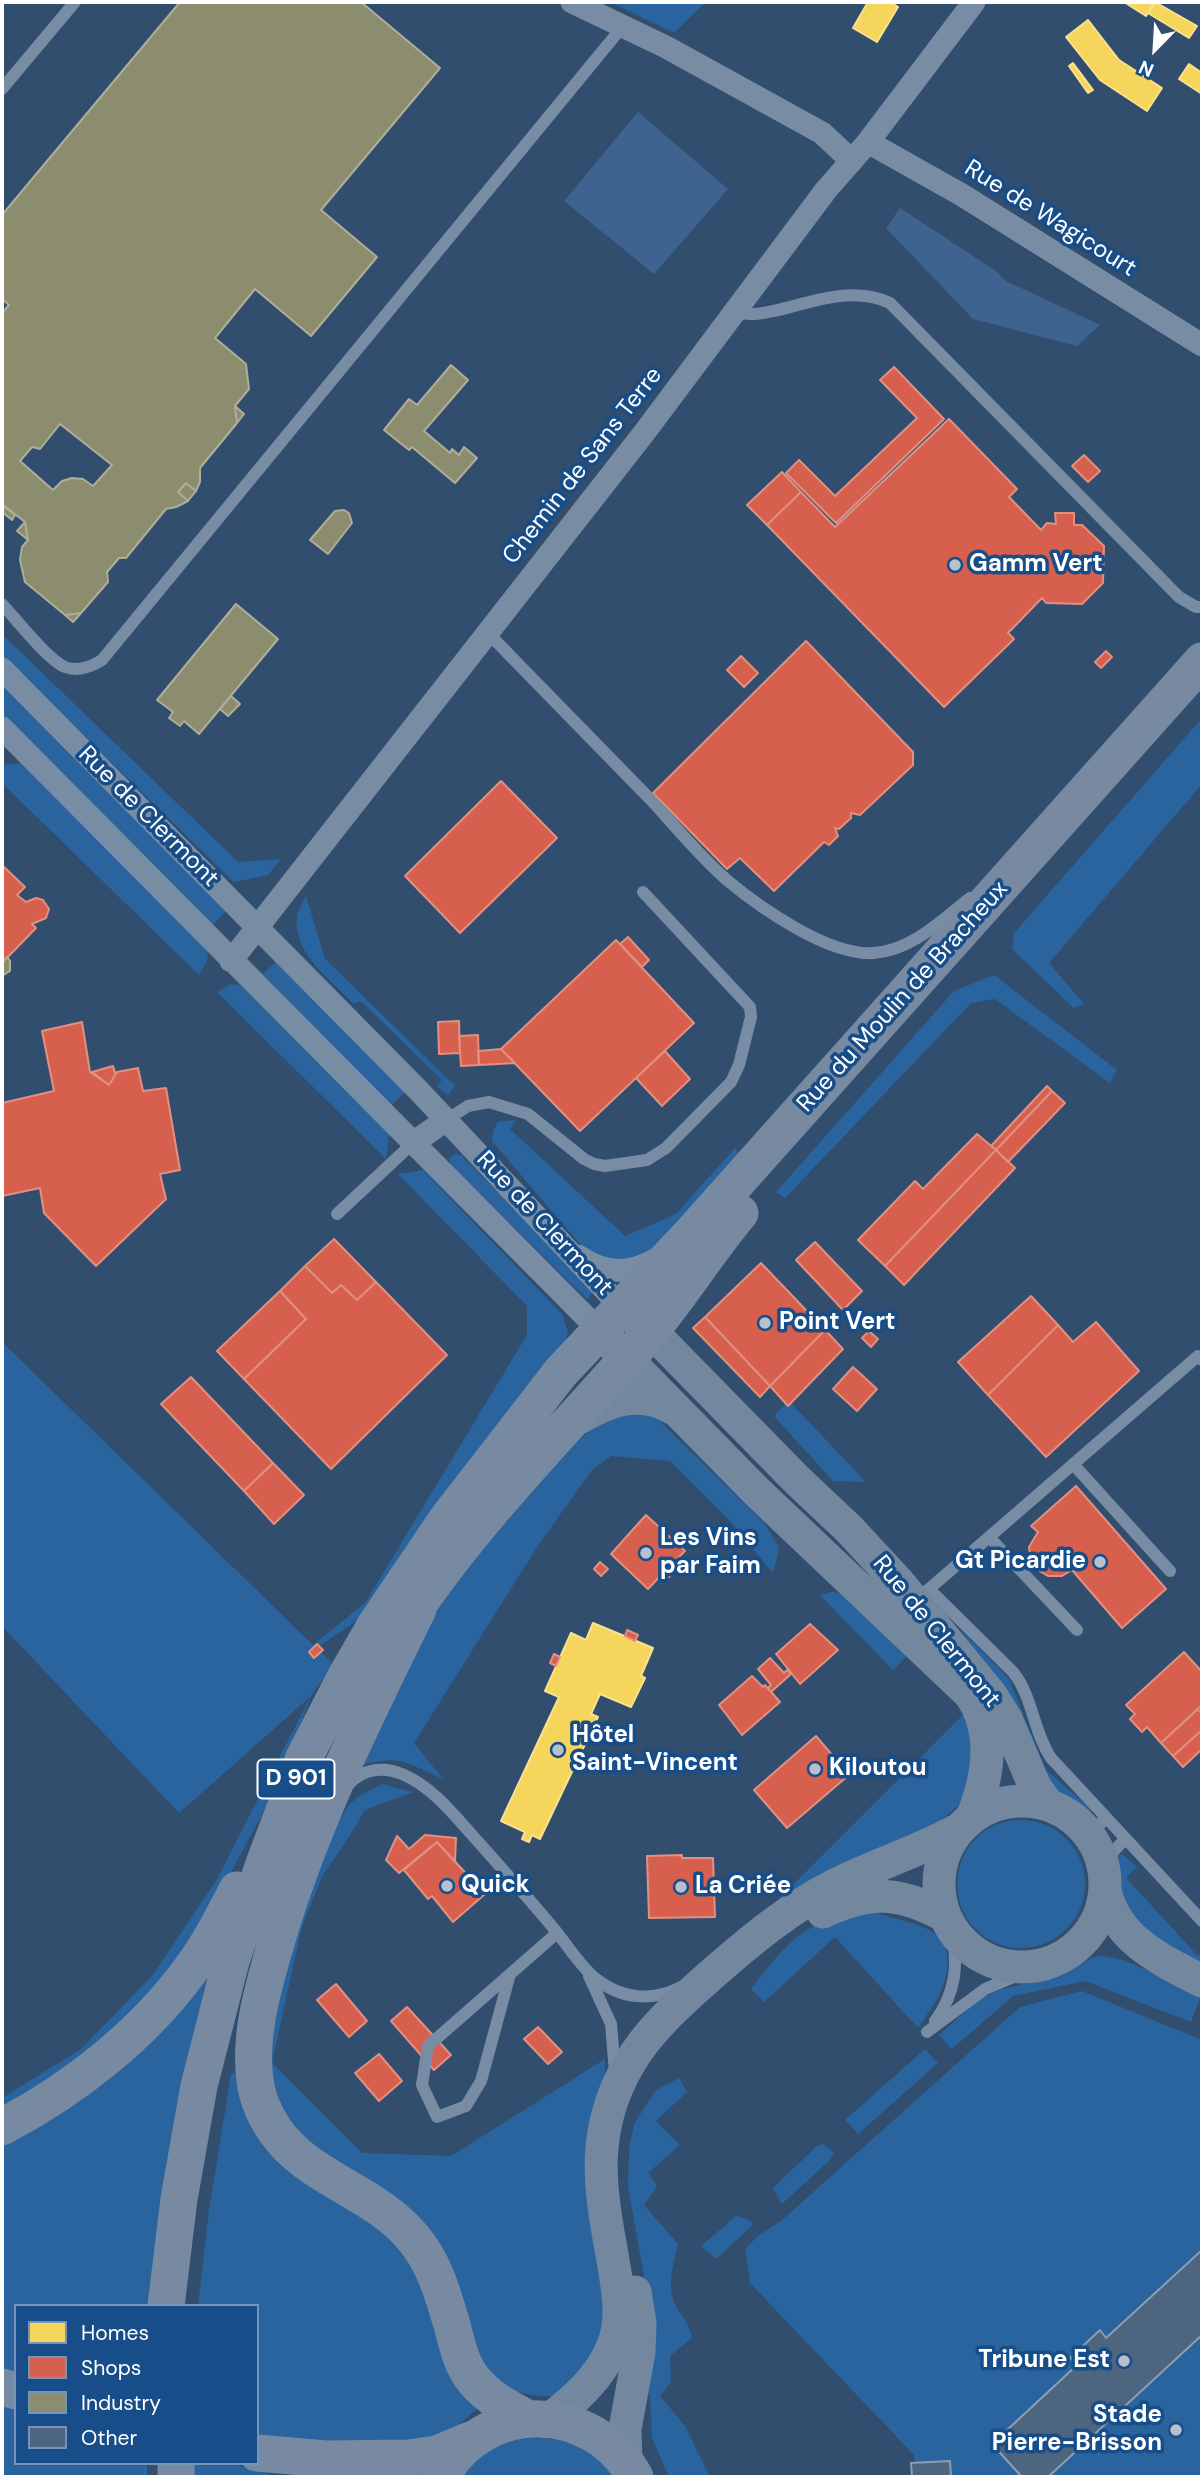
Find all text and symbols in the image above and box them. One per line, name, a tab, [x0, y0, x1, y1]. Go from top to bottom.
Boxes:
north arrow	[1120, 14, 1190, 84]
text: N	[1135, 54, 1158, 83]
street label: Rue de Wagicourt	[959, 154, 1141, 284]
street label: Chemin de Sans Terre	[497, 362, 669, 570]
place label: Gamm Vert	[969, 551, 1103, 579]
marker: Gamm Vert	[947, 557, 963, 573]
street label: Rue de Clermont	[72, 741, 224, 893]
street label: Rue du Moulin de Bracheux	[792, 876, 1014, 1118]
street label: Rue de Clermont	[470, 1146, 618, 1302]
place label: Point Vert	[779, 1309, 895, 1337]
marker: Point Vert	[757, 1315, 773, 1331]
place label: Les Vins par Faim	[660, 1525, 761, 1581]
marker: Les Vins par Faim	[638, 1545, 654, 1561]
place label: Gt Picardie	[955, 1548, 1086, 1576]
street label: Rue de Clermont	[866, 1550, 1006, 1714]
marker: Gt Picardie	[1092, 1554, 1108, 1570]
place label: Hôtel Saint-Vincent	[572, 1722, 738, 1778]
marker: Hôtel Saint-Vincent	[550, 1742, 566, 1758]
place label: Kiloutou	[829, 1755, 927, 1783]
road number: D 901	[258, 1760, 334, 1798]
marker: Kiloutou	[807, 1761, 823, 1777]
place label: Quick	[461, 1872, 530, 1900]
place label: La Criée	[695, 1873, 791, 1901]
marker: Quick	[439, 1878, 455, 1894]
marker: La Criée	[673, 1879, 689, 1895]
legend	[14, 2304, 259, 2465]
text: Homes	[81, 2319, 149, 2347]
place label: Tribune Est	[978, 2347, 1110, 2375]
marker: Tribune Est	[1116, 2353, 1132, 2369]
text: Shops	[81, 2354, 141, 2382]
text: Industry	[81, 2389, 161, 2417]
place label: Stade Pierre-Brisson	[992, 2402, 1162, 2458]
marker: Stade Pierre-Brisson	[1168, 2422, 1184, 2438]
text: Other	[81, 2424, 137, 2452]

